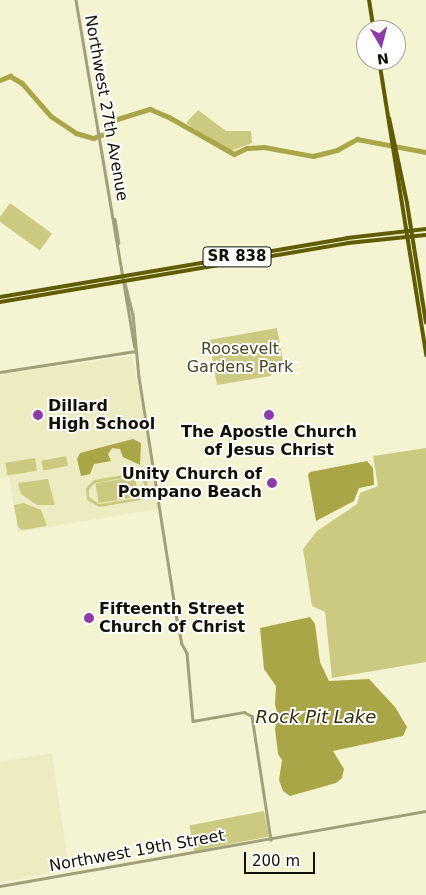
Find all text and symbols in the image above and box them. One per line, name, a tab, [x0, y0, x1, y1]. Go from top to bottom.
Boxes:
street label: Northwest 27th Avenue	[80, 13, 132, 203]
north arrow	[356, 20, 406, 70]
text: N	[376, 50, 390, 68]
road number: SR 838	[202, 244, 272, 270]
park label: Roosevelt Gardens Park	[187, 339, 293, 377]
place label: Dillard High School	[48, 396, 155, 434]
marker: Dillard High School	[32, 409, 44, 421]
marker: The Apostle Church of Jesus Christ	[263, 409, 275, 421]
place label: The Apostle Church of Jesus Christ	[181, 422, 357, 460]
place label: Unity Church of Pompano Beach	[118, 464, 262, 502]
marker: Unity Church of Pompano Beach	[266, 477, 278, 489]
place label: Fifteenth Street Church of Christ	[99, 599, 245, 637]
marker: Fifteenth Street Church of Christ	[83, 612, 95, 624]
water label: Rock Pit Lake	[256, 706, 376, 728]
street label: Northwest 19th Street	[48, 826, 226, 876]
scale bar	[246, 842, 317, 874]
text: 200 m	[252, 852, 300, 870]

